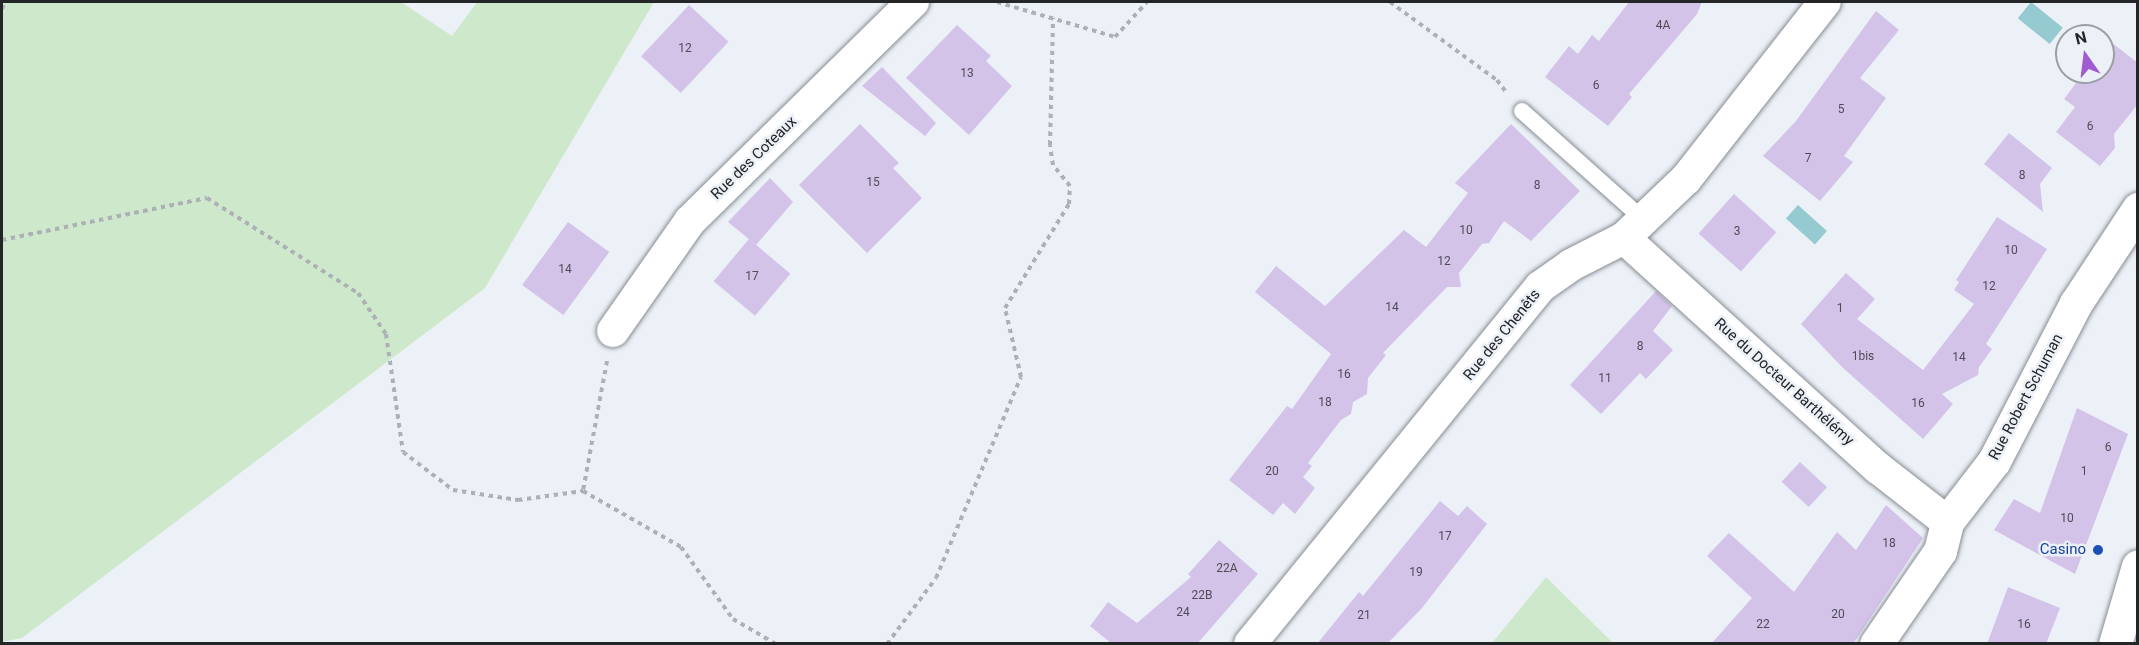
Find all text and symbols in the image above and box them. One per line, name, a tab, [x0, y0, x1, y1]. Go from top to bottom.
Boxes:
house number: 4A	[1656, 19, 1670, 33]
north arrow	[2055, 24, 2115, 84]
text: N	[2073, 27, 2089, 49]
house number: 12	[678, 42, 692, 56]
house number: 13	[960, 67, 974, 81]
house number: 6	[1593, 79, 1599, 93]
house number: 5	[1838, 103, 1844, 117]
street label: Rue des Coteaux	[707, 113, 801, 203]
house number: 6	[2087, 120, 2093, 134]
house number: 7	[1805, 152, 1811, 166]
house number: 8	[2019, 169, 2025, 183]
house number: 15	[866, 176, 880, 190]
house number: 8	[1534, 179, 1540, 193]
house number: 10	[1459, 224, 1473, 238]
house number: 3	[1734, 225, 1740, 239]
house number: 10	[2004, 244, 2018, 258]
house number: 12	[1437, 255, 1451, 269]
house number: 14	[558, 263, 572, 277]
house number: 17	[745, 270, 759, 284]
house number: 12	[1982, 280, 1996, 294]
street label: Rue des Chenêts	[1460, 286, 1544, 384]
house number: 14	[1385, 301, 1399, 315]
house number: 1	[1837, 302, 1843, 316]
street label: Rue du Docteur Barthélémy	[1710, 315, 1858, 449]
street label: Rue Robert Schuman	[1985, 331, 2067, 463]
house number: 8	[1637, 340, 1643, 354]
house number: 1bis	[1852, 350, 1874, 364]
house number: 14	[1952, 351, 1966, 365]
house number: 16	[1337, 368, 1351, 382]
house number: 11	[1598, 372, 1612, 386]
house number: 18	[1318, 396, 1332, 410]
house number: 16	[1911, 397, 1925, 411]
house number: 6	[2105, 441, 2111, 455]
house number: 20	[1265, 465, 1279, 479]
house number: 1	[2081, 465, 2087, 479]
house number: 10	[2060, 512, 2074, 526]
house number: 17	[1438, 530, 1452, 544]
house number: 18	[1882, 537, 1896, 551]
place label: Casino	[2040, 541, 2086, 559]
marker: Casino	[2091, 543, 2105, 557]
house number: 22A	[1216, 562, 1238, 576]
house number: 19	[1409, 566, 1423, 580]
house number: 22B	[1192, 589, 1212, 603]
house number: 24	[1176, 606, 1190, 620]
house number: 20	[1831, 608, 1845, 622]
house number: 21	[1357, 609, 1371, 623]
house number: 22	[1756, 618, 1770, 632]
house number: 16	[2017, 618, 2031, 632]

